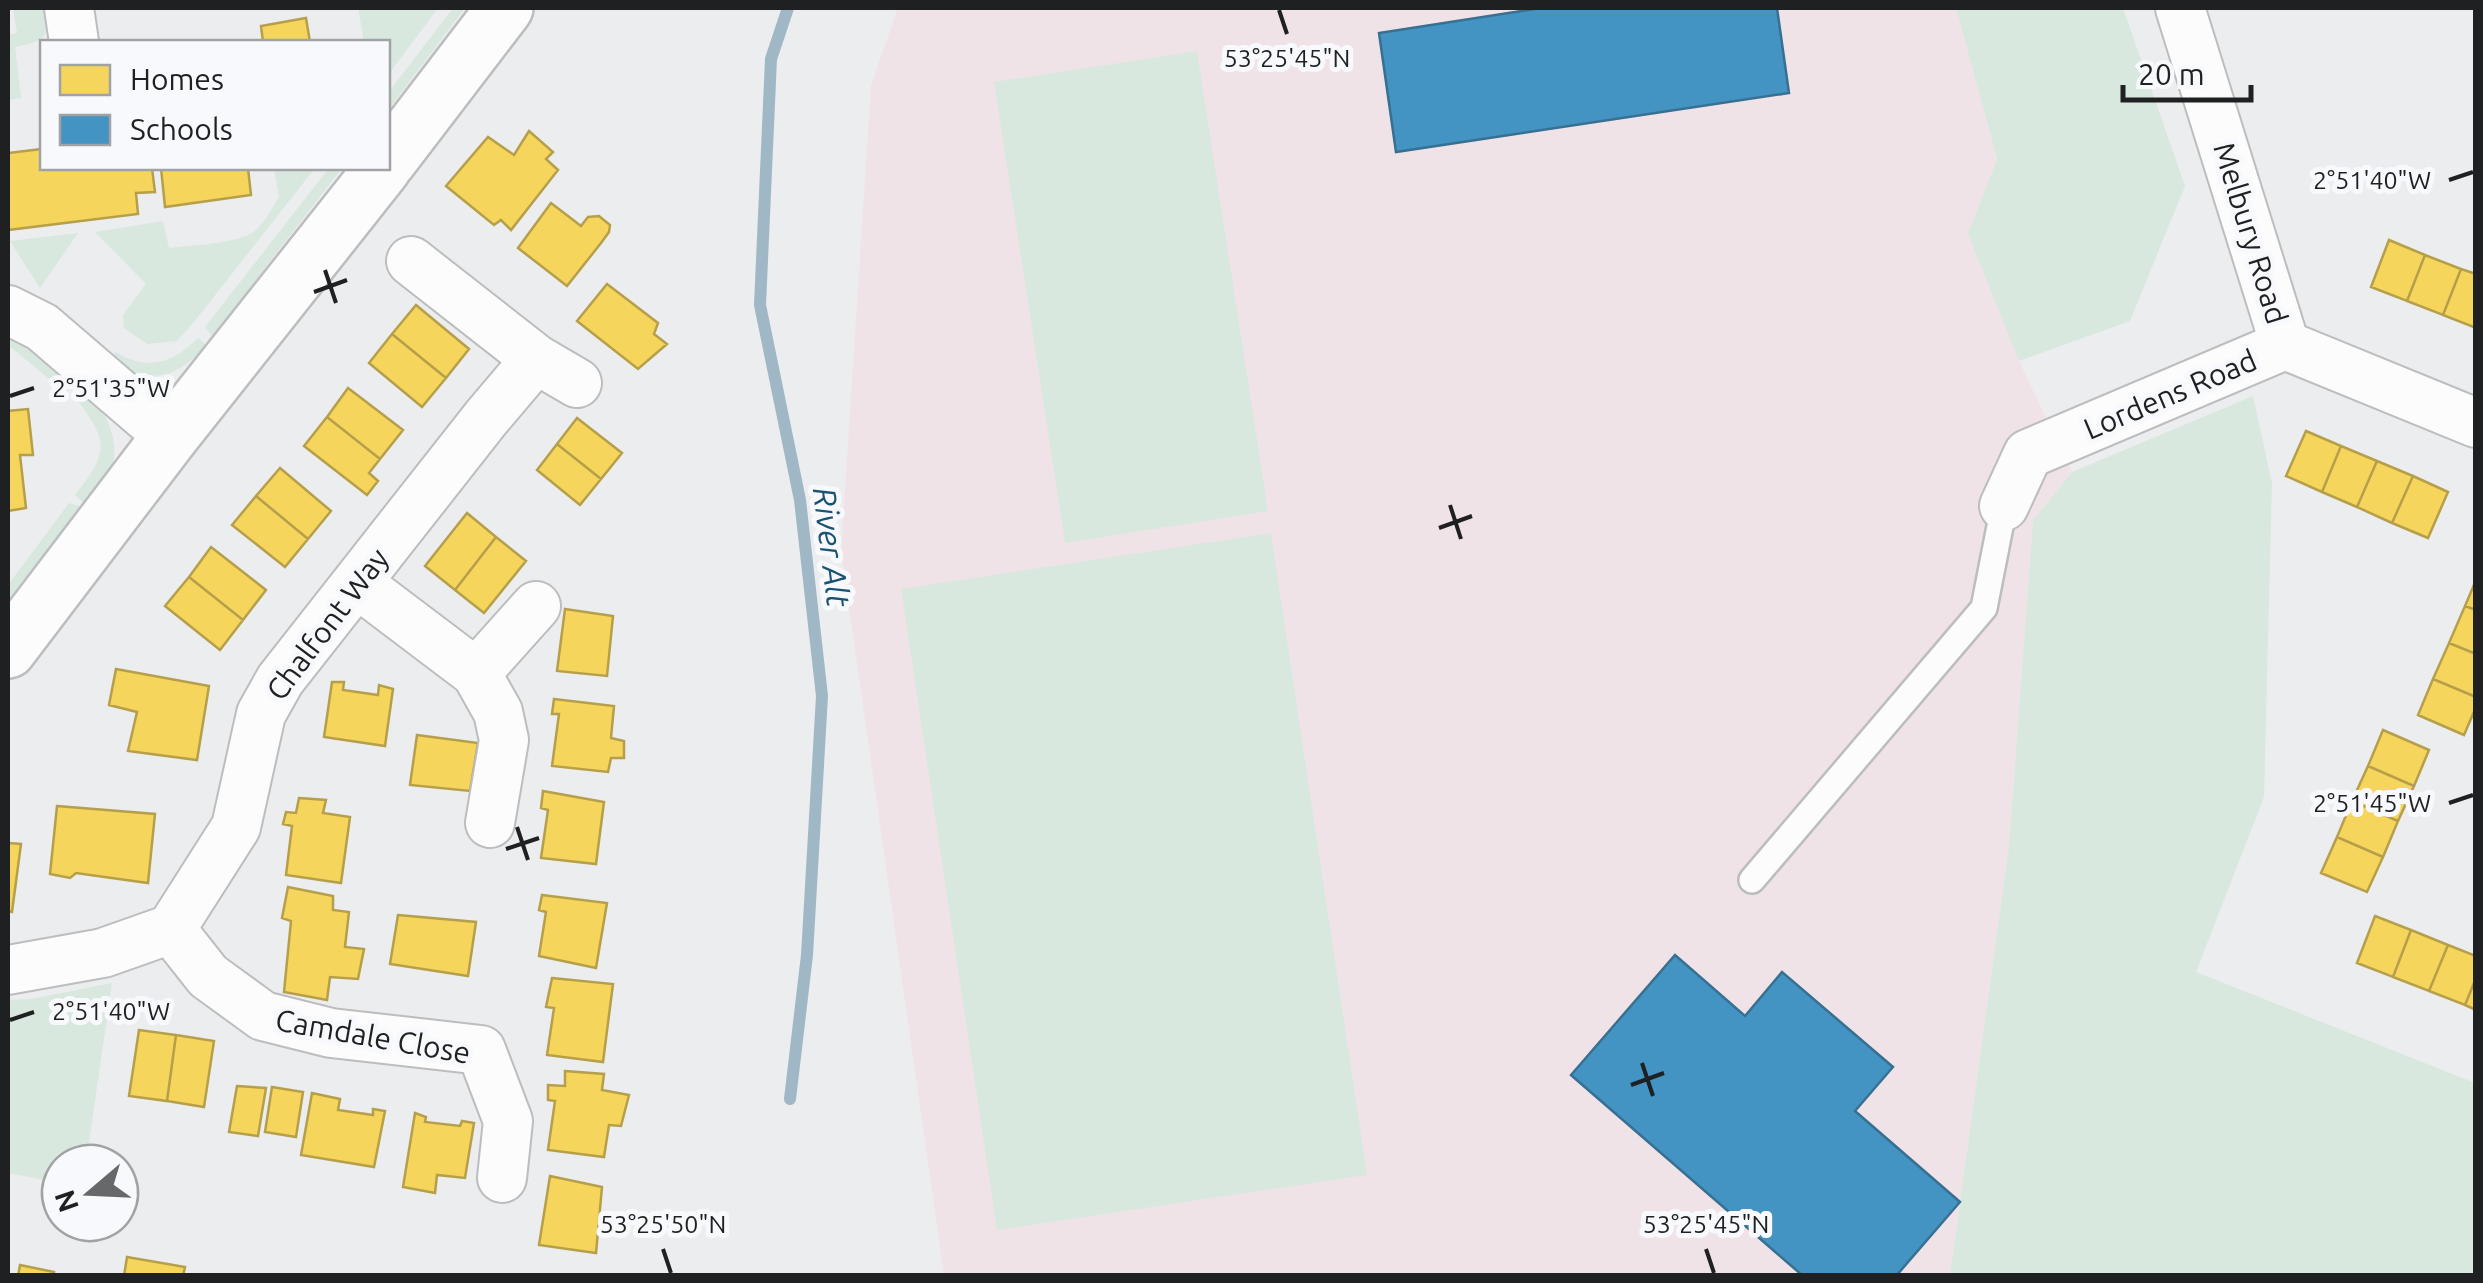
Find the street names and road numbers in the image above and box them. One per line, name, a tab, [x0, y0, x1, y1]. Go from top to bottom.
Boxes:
street label: Melbury Road	[2207, 138, 2295, 328]
street label: Lordens Road	[2078, 342, 2262, 446]
street label: Chalfont Way	[259, 542, 395, 706]
street label: Camdale Close	[273, 1002, 473, 1070]

